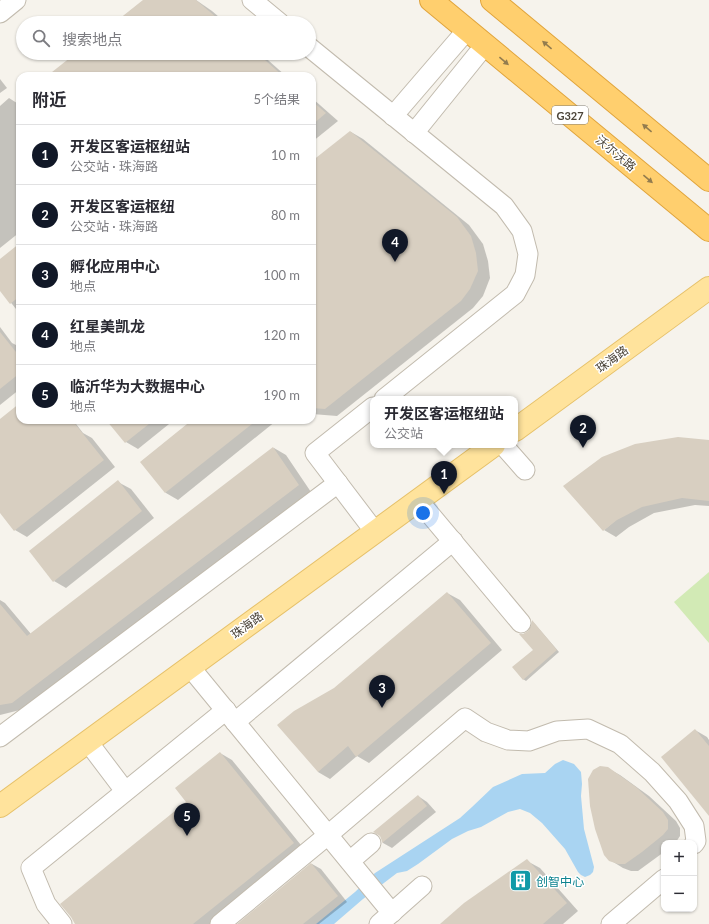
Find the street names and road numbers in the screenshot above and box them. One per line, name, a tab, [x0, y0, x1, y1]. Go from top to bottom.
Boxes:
road number: G327	[552, 106, 588, 124]
street label: 沃尔沃路	[593, 132, 639, 174]
street label: 珠海路	[593, 342, 631, 376]
street label: 珠海路	[228, 608, 266, 642]

